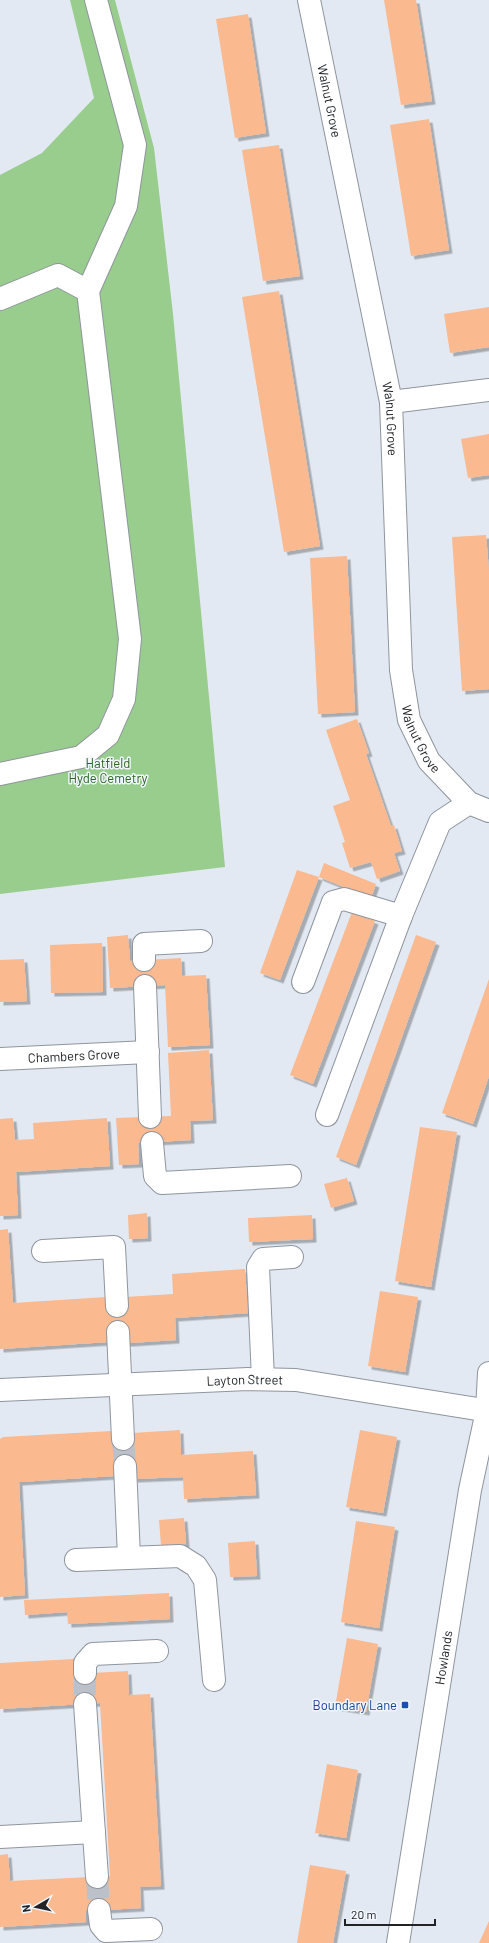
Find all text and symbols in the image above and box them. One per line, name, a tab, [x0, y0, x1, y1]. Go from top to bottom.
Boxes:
street label: Walnut Grove	[314, 63, 345, 139]
street label: Walnut Grove	[379, 380, 401, 456]
street label: Walnut Grove	[399, 704, 444, 776]
park label: Hatfield Hyde Cemetry	[68, 755, 148, 786]
street label: Chambers Grove	[27, 1045, 120, 1066]
street label: Layton Street	[206, 1371, 283, 1389]
street label: Howlands	[431, 1629, 456, 1686]
place label: Boundary Lane	[313, 1697, 397, 1713]
marker: Boundary Lane	[400, 1700, 410, 1710]
north arrow	[16, 1887, 56, 1927]
scale bar	[345, 1901, 435, 1927]
text: N	[19, 1904, 33, 1913]
text: 20 m	[351, 1907, 377, 1921]

